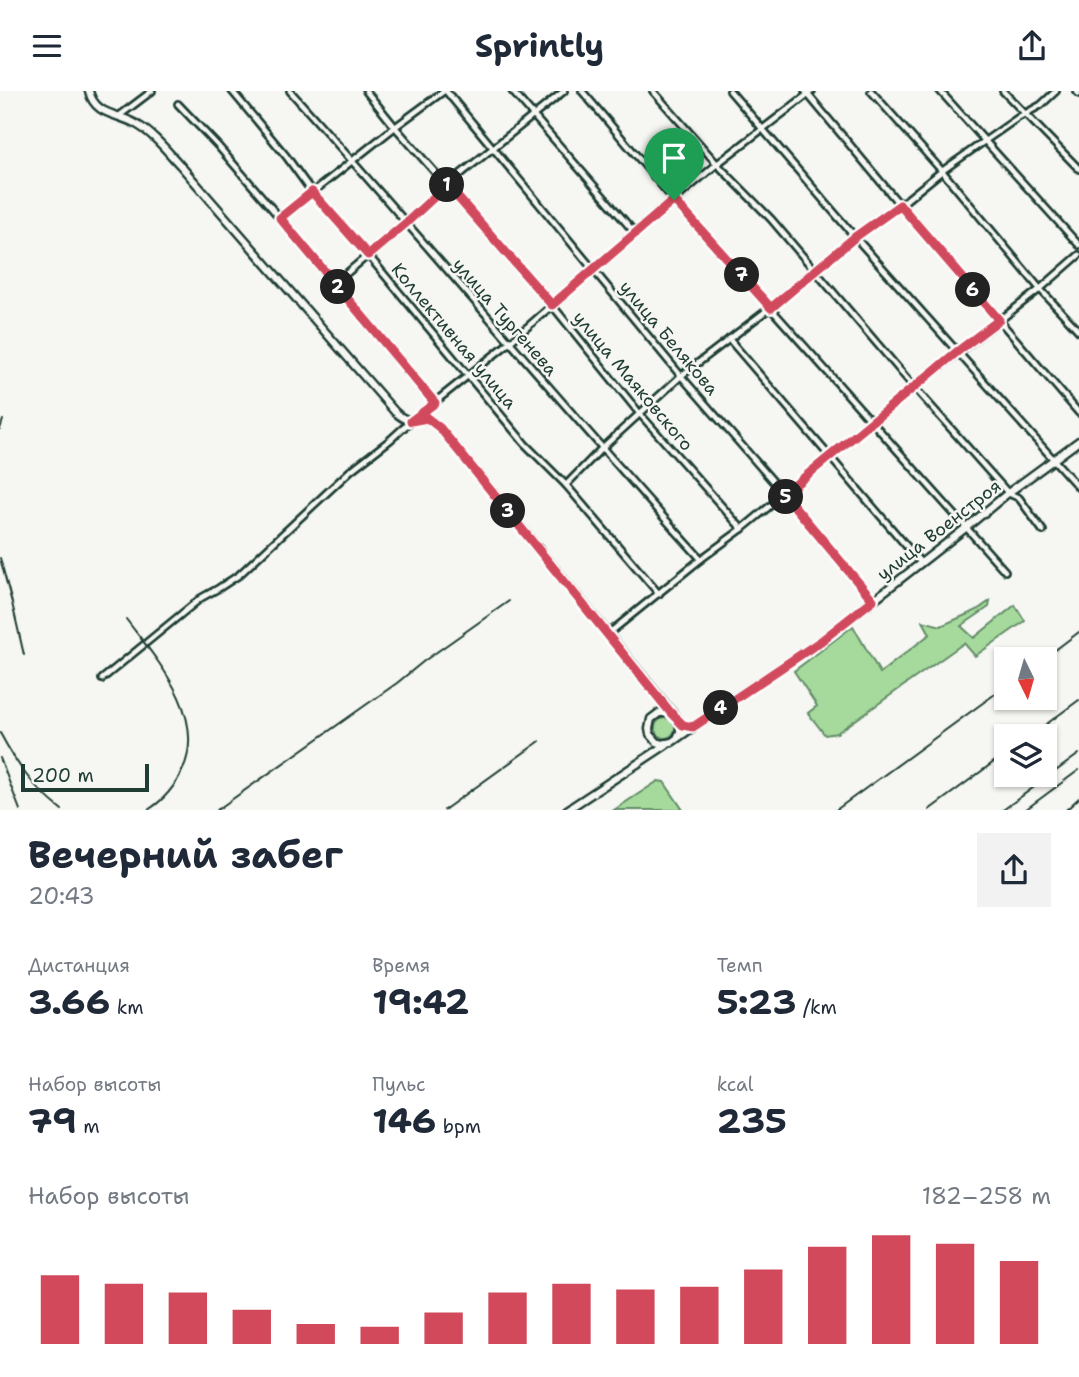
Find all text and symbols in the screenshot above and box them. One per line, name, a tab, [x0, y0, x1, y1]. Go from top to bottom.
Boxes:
text: Sprintly	[475, 24, 604, 67]
icon: menu	[28, 27, 66, 65]
icon: share	[1013, 27, 1051, 65]
pin	[644, 128, 704, 200]
icon: arrive	[655, 139, 693, 177]
pin: 1	[430, 167, 464, 203]
text: 1	[442, 172, 451, 197]
street label: улица Тургенева	[447, 253, 563, 381]
pin: 7	[724, 257, 760, 293]
street label: Коллективная улица	[386, 258, 522, 414]
text: 7	[735, 262, 748, 287]
pin: 2	[320, 269, 356, 305]
pin: 6	[956, 273, 990, 307]
text: 2	[331, 274, 344, 299]
street label: улица Белякова	[614, 276, 724, 400]
text: 6	[966, 277, 979, 302]
street label: улица Маяковского	[567, 306, 699, 456]
street label: улица Военстроя	[872, 474, 1006, 586]
pin: 5	[768, 479, 804, 515]
text: 5	[780, 484, 791, 509]
pin: 3	[490, 493, 526, 529]
text: 3	[501, 498, 514, 523]
north arrow	[994, 647, 1057, 711]
map controls	[994, 647, 1057, 787]
pin: 4	[704, 691, 738, 725]
text: 4	[714, 695, 727, 720]
button: layers	[994, 724, 1057, 787]
scale bar	[21, 761, 149, 793]
text: 200 m	[32, 763, 94, 788]
text: Вечерний забег	[28, 829, 343, 880]
button: share	[977, 833, 1051, 907]
text: 20:43	[28, 881, 95, 911]
text: Дистанция	[28, 953, 130, 978]
text: Время	[372, 953, 430, 978]
text: Темп	[717, 953, 763, 978]
text: 3.66	[28, 978, 110, 1025]
text: 19:42	[372, 978, 469, 1025]
text: 5:23	[717, 978, 796, 1025]
text: km	[110, 995, 144, 1020]
text: /km	[796, 995, 837, 1020]
text: Набор высоты	[28, 1072, 161, 1097]
text: Пульс	[372, 1072, 426, 1097]
text: kcal	[717, 1072, 754, 1097]
text: 79	[28, 1097, 77, 1144]
text: 146	[372, 1097, 436, 1144]
text: 235	[717, 1097, 787, 1144]
text: m	[77, 1114, 100, 1139]
text: bpm	[436, 1114, 481, 1139]
text: Набор высоты	[28, 1181, 189, 1211]
text: 182–258 m	[922, 1181, 1051, 1211]

